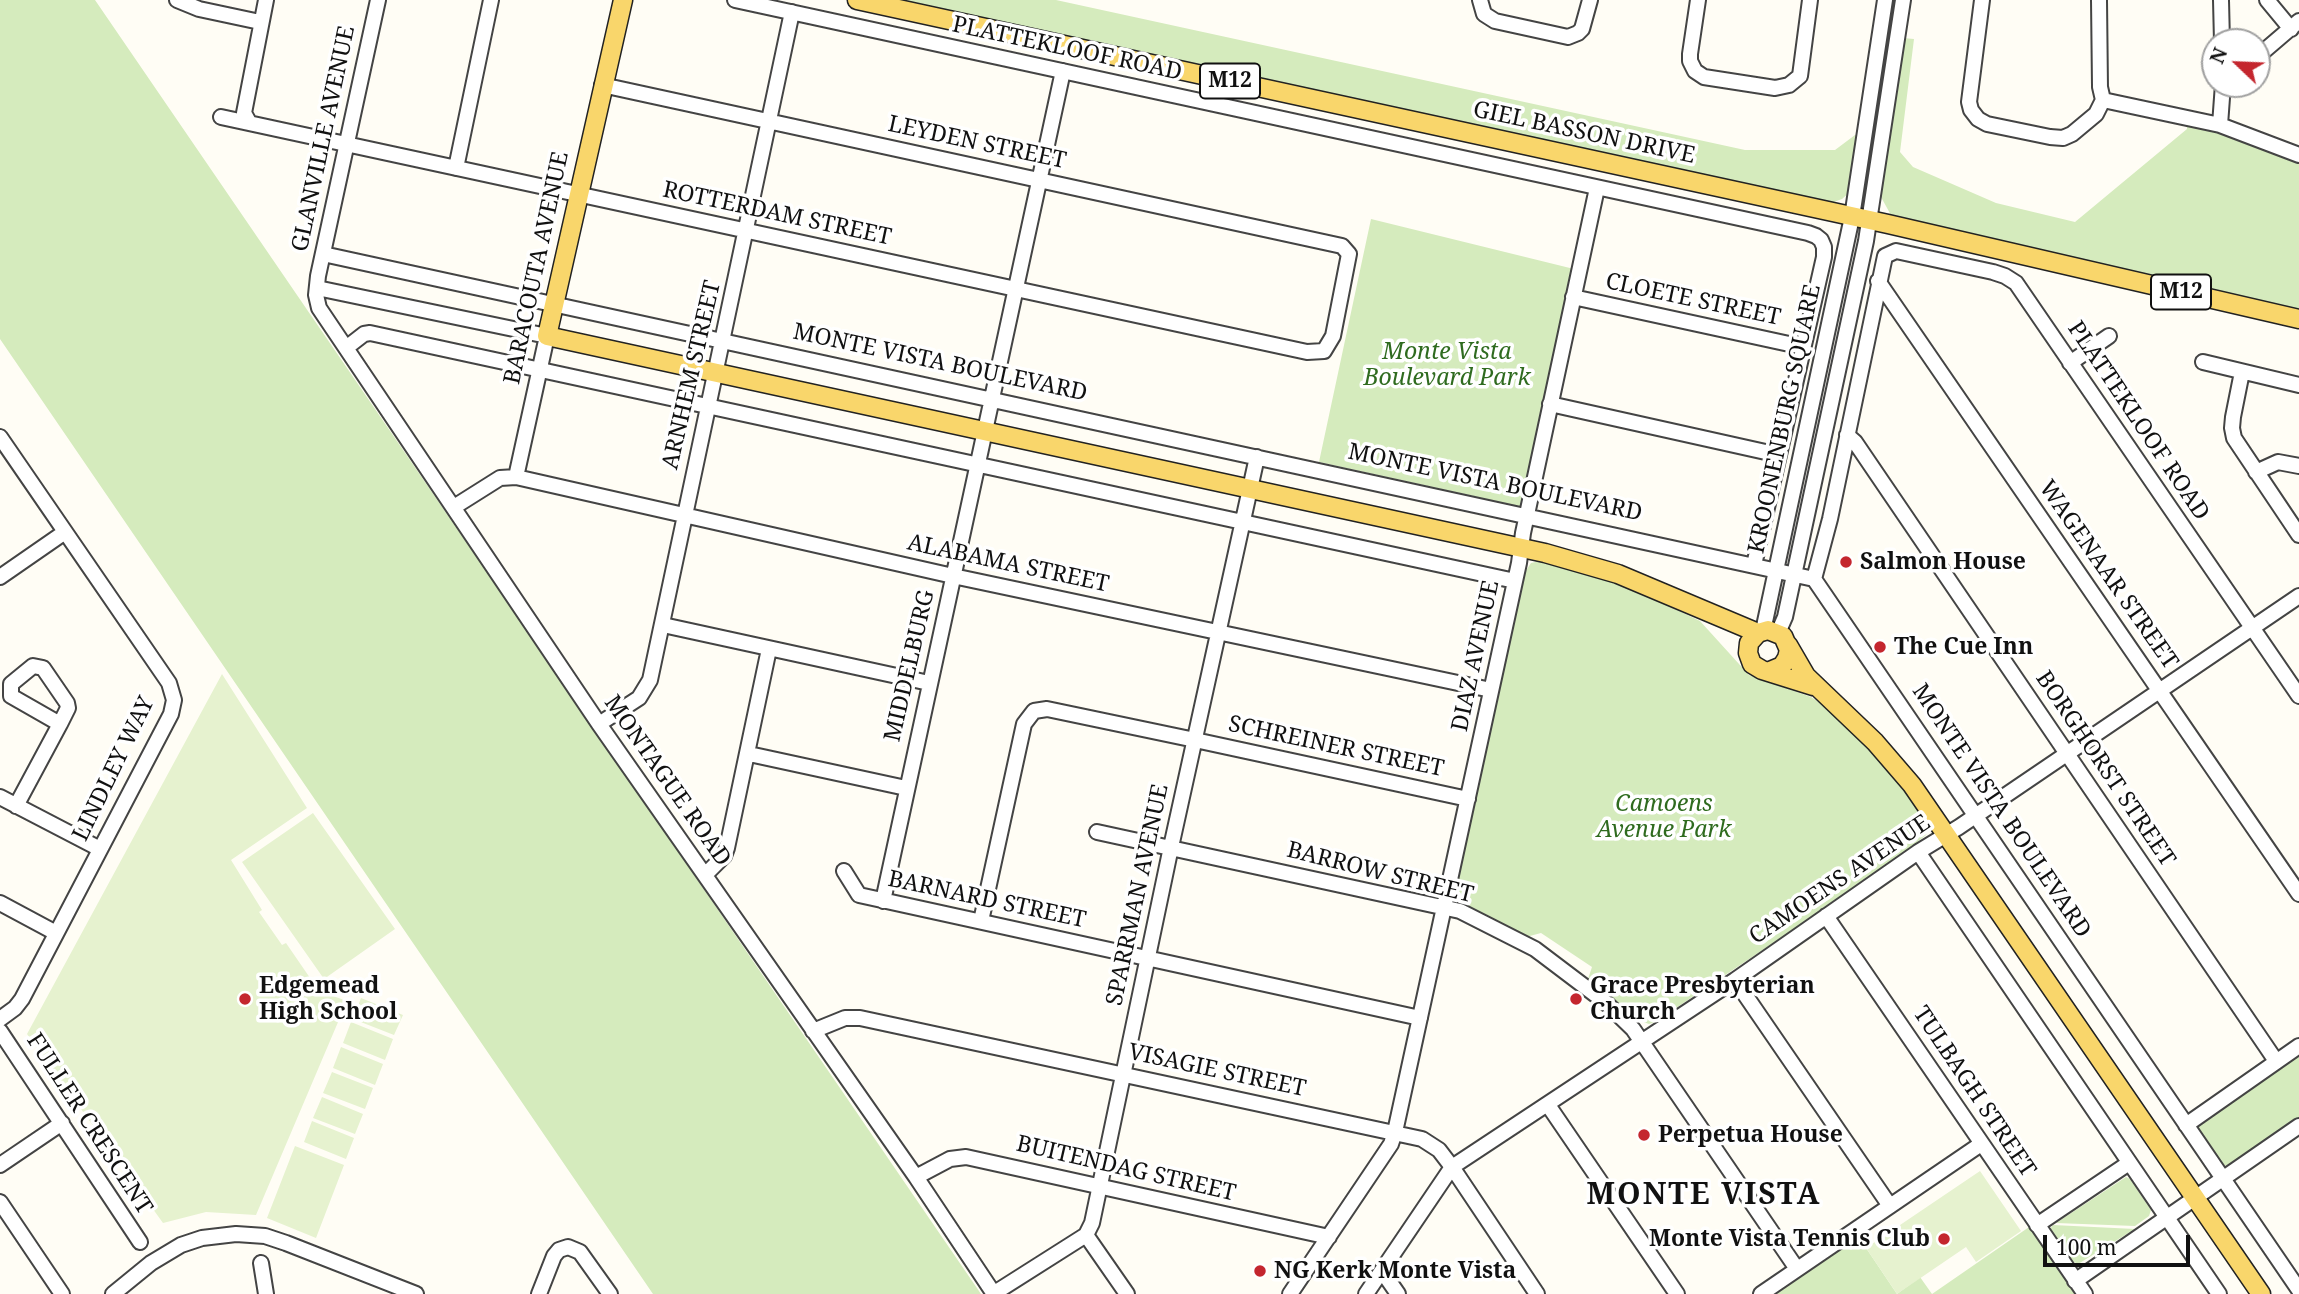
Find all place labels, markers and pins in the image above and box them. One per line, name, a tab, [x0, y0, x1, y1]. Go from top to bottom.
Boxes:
place label: Salmon House	[1860, 548, 2026, 576]
marker: Salmon House	[1838, 554, 1854, 570]
place label: The Cue Inn	[1894, 633, 2033, 661]
marker: The Cue Inn	[1872, 639, 1888, 655]
place label: Edgemead High School	[259, 972, 397, 1026]
place label: Grace Presbyterian Church	[1590, 972, 1815, 1026]
marker: Edgemead High School	[237, 991, 253, 1007]
marker: Grace Presbyterian Church	[1568, 991, 1584, 1007]
place label: Perpetua House	[1658, 1121, 1843, 1149]
marker: Perpetua House	[1636, 1127, 1652, 1143]
place label: Monte Vista Tennis Club	[1649, 1225, 1930, 1253]
marker: Monte Vista Tennis Club	[1936, 1231, 1952, 1247]
place label: NG Kerk Monte Vista	[1274, 1257, 1516, 1285]
marker: NG Kerk Monte Vista	[1252, 1263, 1268, 1279]

